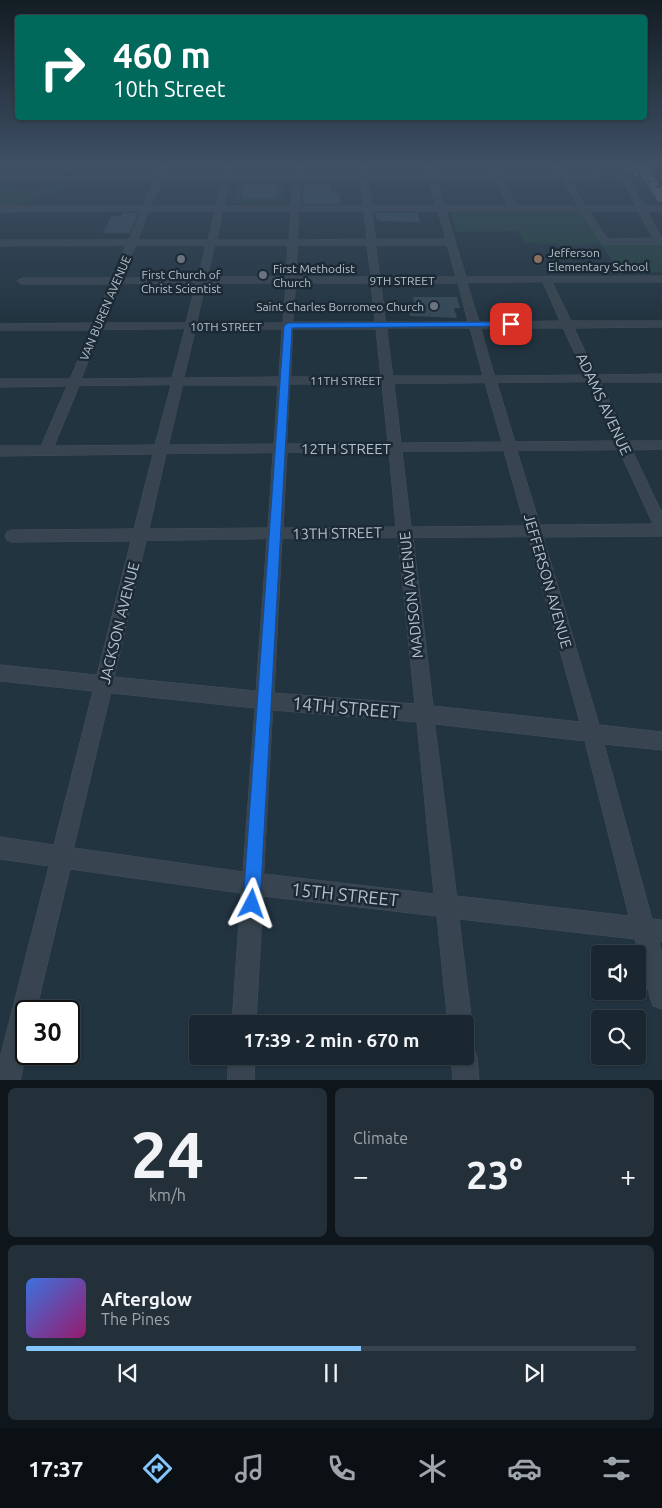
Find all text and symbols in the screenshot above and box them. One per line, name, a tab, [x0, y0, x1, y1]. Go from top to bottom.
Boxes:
icon: right	[30, 35, 95, 100]
text: 460 m	[113, 35, 211, 75]
text: 10th Street	[113, 76, 226, 101]
place label: Jefferson Elementary School	[548, 246, 648, 273]
street label: VAN BUREN AVENUE	[77, 253, 133, 362]
marker: First Church of Christ Scientist	[175, 253, 187, 265]
marker: Jefferson Elementary School	[532, 253, 544, 265]
place label: First Methodist Church	[273, 262, 355, 289]
place label: First Church of Christ Scientist	[141, 268, 221, 295]
marker: First Methodist Church	[257, 269, 269, 281]
street label: 9TH STREET	[369, 274, 435, 287]
place label: Saint Charles Borromeo Church	[256, 300, 424, 313]
marker: Saint Charles Borromeo Church	[428, 300, 440, 312]
pin	[490, 303, 532, 345]
icon: arrive	[497, 310, 525, 338]
street label: 10TH STREET	[190, 320, 262, 333]
street label: ADAMS AVENUE	[573, 350, 635, 458]
street label: 11TH STREET	[310, 374, 382, 387]
street label: 12TH STREET	[301, 440, 392, 457]
street label: JEFFERSON AVENUE	[521, 512, 575, 650]
street label: 13TH STREET	[292, 524, 383, 542]
street label: MADISON AVENUE	[396, 531, 426, 659]
street label: JACKSON AVENUE	[96, 560, 142, 686]
street label: 14TH STREET	[291, 692, 401, 722]
position arrow	[225, 877, 277, 929]
street label: 15TH STREET	[290, 878, 400, 910]
map controls	[591, 945, 646, 1065]
button: sound	[591, 945, 646, 1000]
speed limit sign: 30	[15, 1000, 80, 1065]
button: search	[591, 1010, 646, 1065]
text: 17:39 · 2 min · 670 m	[244, 1029, 419, 1051]
text: 24	[131, 1117, 204, 1190]
text: Climate	[353, 1129, 408, 1147]
text: 23°	[466, 1154, 523, 1196]
text: −	[353, 1160, 369, 1191]
text: +	[620, 1160, 636, 1191]
text: km/h	[149, 1186, 186, 1204]
text: Afterglow	[101, 1288, 192, 1310]
text: The Pines	[101, 1310, 170, 1328]
icon: previous	[114, 1359, 142, 1387]
icon: pause	[317, 1359, 345, 1387]
icon: next	[520, 1359, 548, 1387]
icon: directions	[140, 1451, 175, 1486]
icon: music	[232, 1451, 267, 1486]
icon: phone	[324, 1451, 359, 1486]
icon: climate	[415, 1451, 450, 1486]
icon: car	[507, 1451, 542, 1486]
icon: filters	[599, 1451, 634, 1486]
text: 17:37	[28, 1456, 83, 1481]

